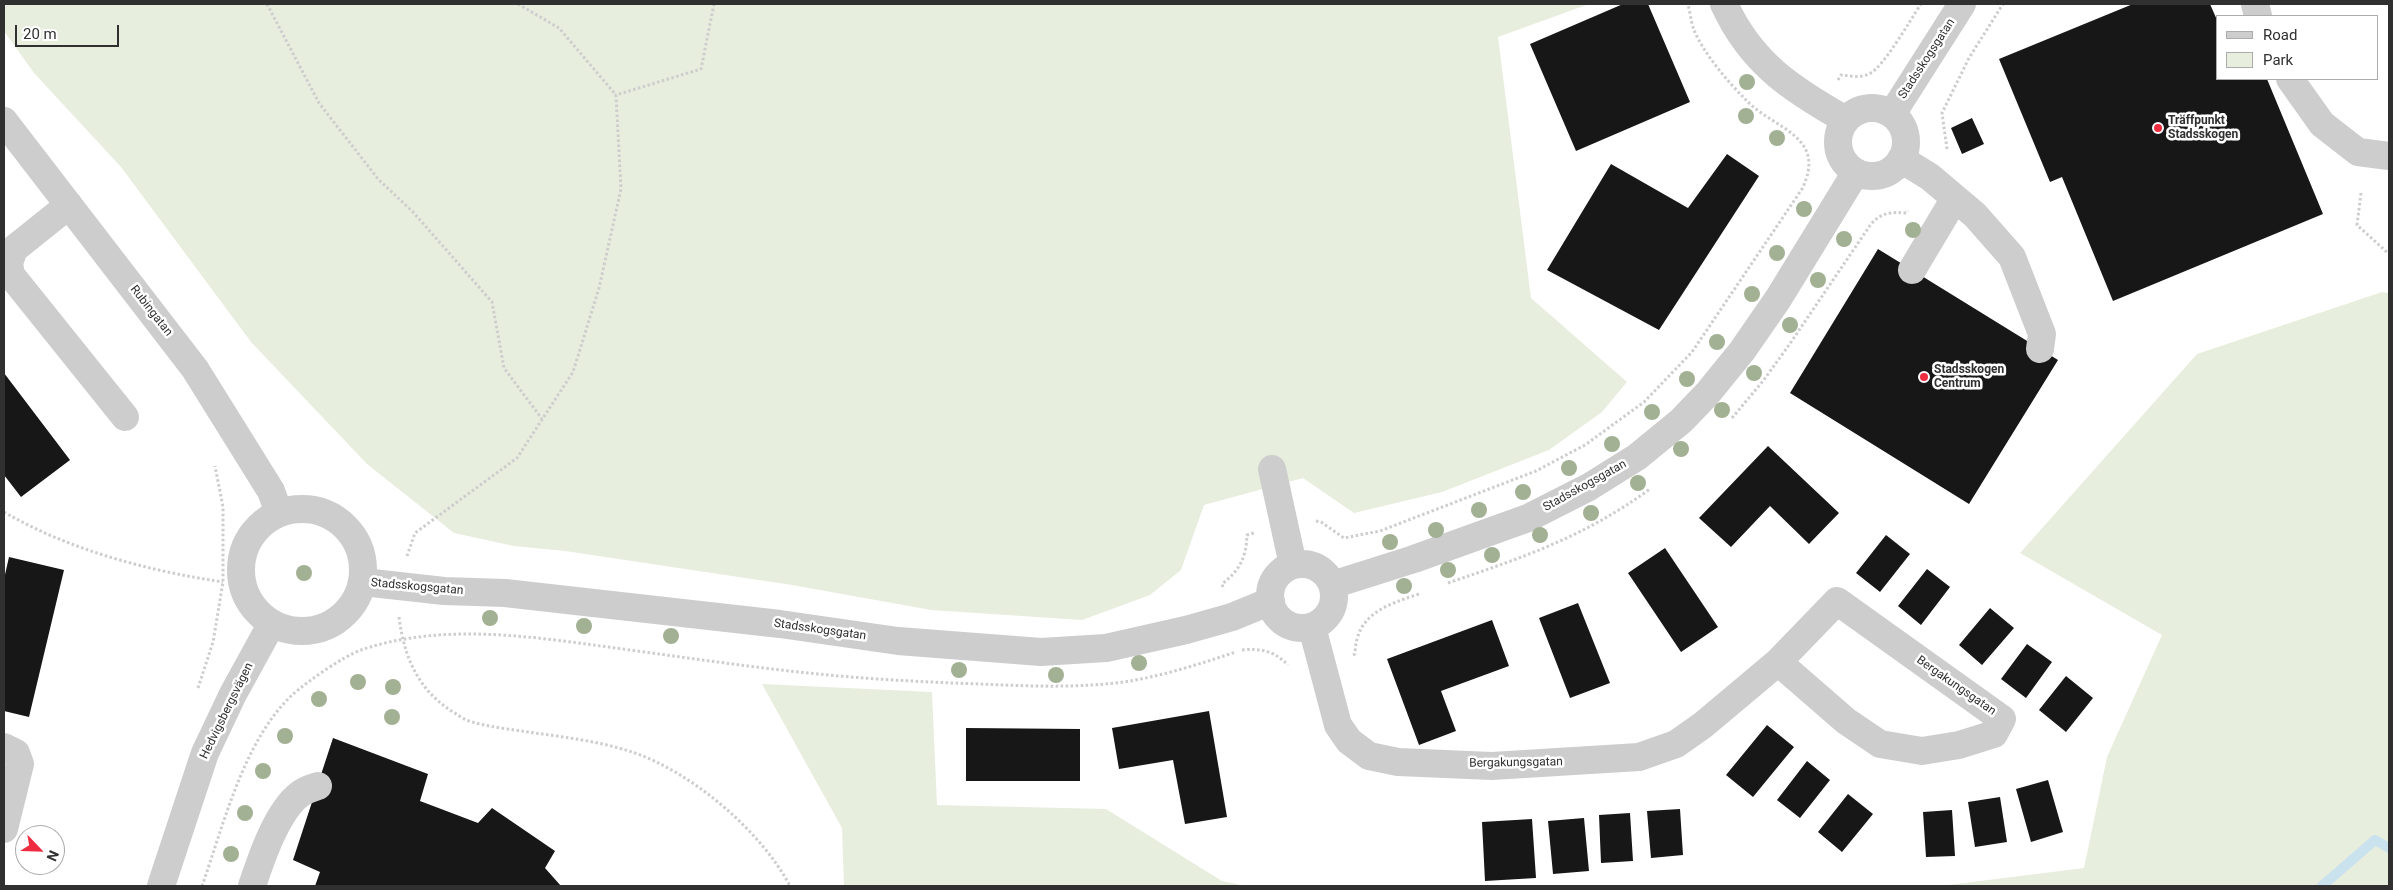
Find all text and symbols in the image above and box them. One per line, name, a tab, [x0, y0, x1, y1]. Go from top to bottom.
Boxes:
scale bar	[18, 15, 121, 47]
legend	[2216, 15, 2378, 80]
street label: Stadsskogsgatan	[1896, 16, 1958, 102]
text: 20 m	[23, 25, 57, 43]
text: Road	[2263, 26, 2297, 44]
text: Park	[2263, 51, 2293, 69]
place label: Träffpunkt Stadsskogen	[2168, 114, 2238, 142]
marker: Träffpunkt Stadsskogen	[2152, 122, 2164, 134]
street label: Rubingatan	[127, 283, 175, 339]
place label: Stadsskogen Centrum	[1934, 363, 2004, 391]
marker: Stadsskogen Centrum	[1918, 371, 1930, 383]
street label: Stadsskogsgatan	[1541, 457, 1629, 515]
street label: Stadsskogsgatan	[370, 576, 464, 598]
street label: Stadsskogsgatan	[773, 616, 867, 644]
street label: Bergakungsgatan	[1914, 653, 1998, 719]
street label: Hedvigsbergsvägen	[197, 661, 257, 761]
street label: Bergakungsgatan	[1469, 755, 1563, 771]
north arrow	[15, 825, 65, 875]
text: N	[43, 848, 62, 863]

